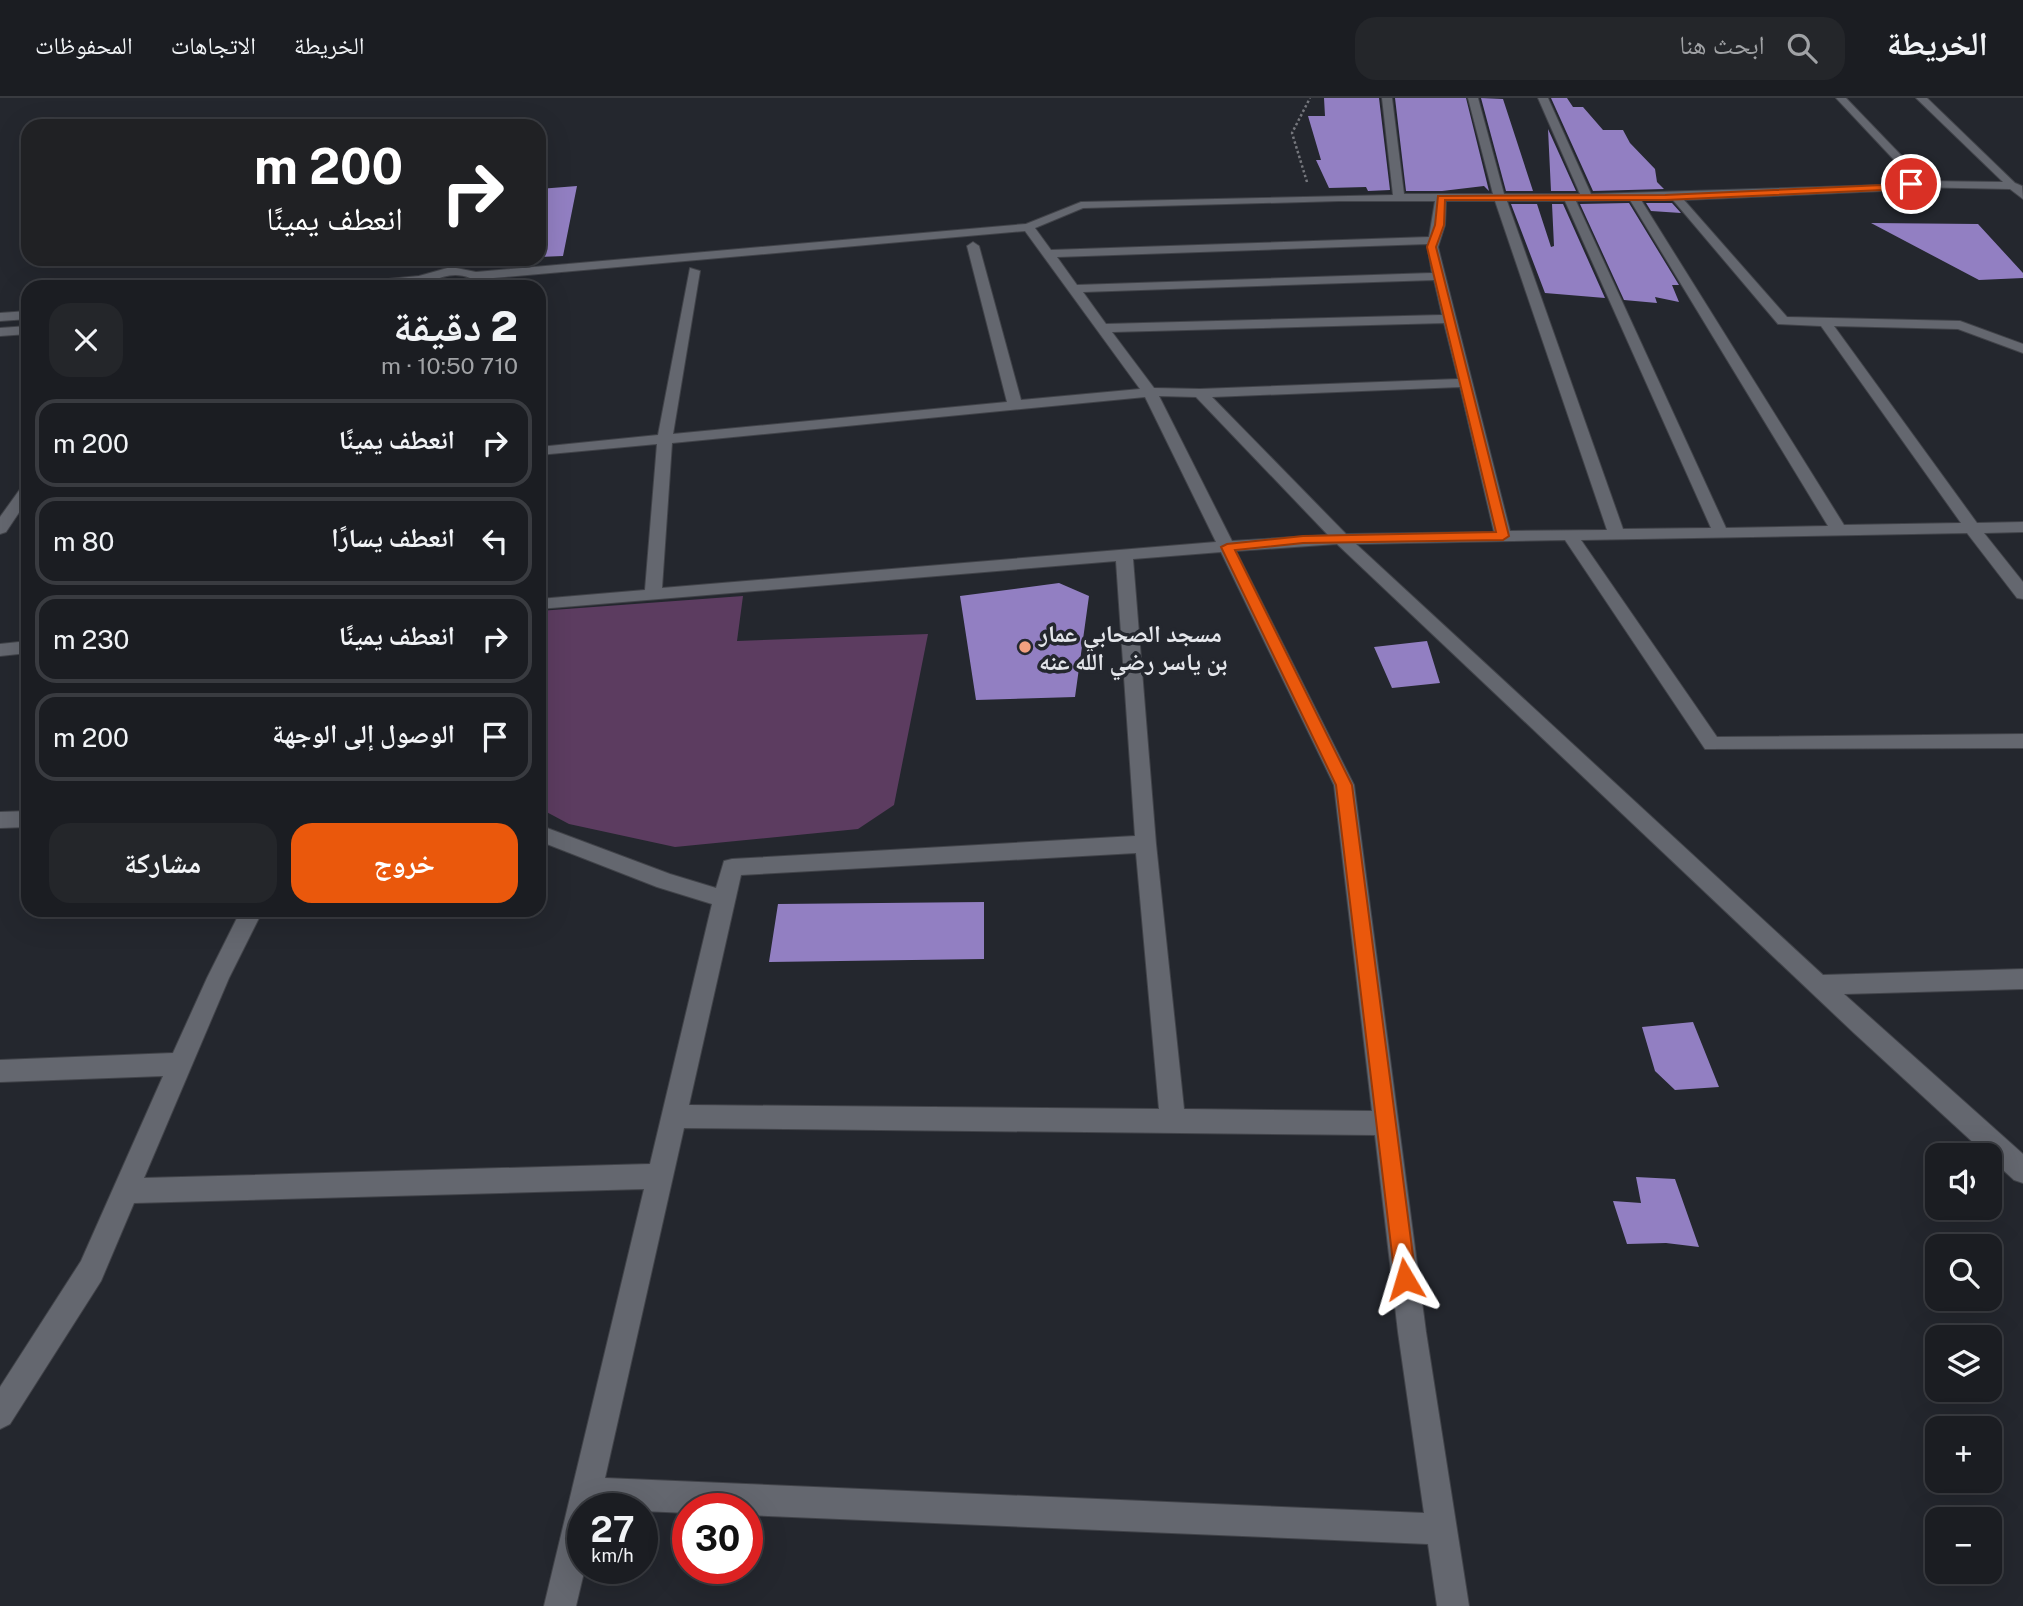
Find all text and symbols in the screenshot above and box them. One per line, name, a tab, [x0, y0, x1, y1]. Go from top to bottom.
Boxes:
search box	[1355, 17, 1845, 80]
text: الخريطة	[1887, 24, 1988, 62]
text: ابحث هنا	[1679, 29, 1765, 60]
icon: search	[1783, 29, 1821, 67]
text: المحفوظات	[35, 31, 133, 59]
text: الاتجاهات	[171, 31, 256, 59]
text: الخريطة	[294, 31, 365, 59]
text: 200 m	[254, 137, 403, 195]
icon: right	[427, 147, 518, 238]
pin	[1881, 154, 1941, 214]
icon: arrive	[1892, 165, 1930, 203]
text: انعطف يمينًا	[266, 200, 403, 237]
text: 2 دقيقة	[393, 301, 518, 350]
button: close	[49, 303, 123, 377]
text: 710 m · 10:50	[381, 352, 518, 379]
text: انعطف يمينًا	[339, 424, 455, 455]
icon: right	[476, 424, 514, 462]
text: 200 m	[53, 428, 129, 459]
text: انعطف يسارًا	[331, 522, 455, 553]
icon: left	[476, 522, 514, 560]
text: 80 m	[53, 526, 114, 557]
place label: مسجد الصحابي عمار بن ياسر رضي الله عنه	[1038, 619, 1227, 681]
text: انعطف يمينًا	[339, 620, 455, 651]
icon: right	[476, 620, 514, 658]
text: 230 m	[53, 624, 129, 655]
marker: مسجد الصحابي عمار بن ياسر رضي الله عنه	[1017, 639, 1033, 655]
text: الوصول إلى الوجهة	[272, 718, 455, 749]
icon: arrive	[476, 718, 514, 756]
text: 200 m	[53, 722, 129, 753]
button: مشاركة	[49, 823, 277, 903]
button: خروج	[291, 823, 518, 903]
map controls	[1925, 1143, 2002, 1584]
button: sound	[1925, 1143, 2002, 1220]
button: search	[1925, 1234, 2002, 1311]
position arrow	[1368, 1242, 1442, 1316]
button: layers	[1925, 1325, 2002, 1402]
button: +	[1925, 1416, 2002, 1493]
speed limit sign: 30	[672, 1493, 763, 1584]
button: −	[1925, 1507, 2002, 1584]
text: 27	[590, 1509, 635, 1550]
text: km/h	[591, 1545, 634, 1566]

